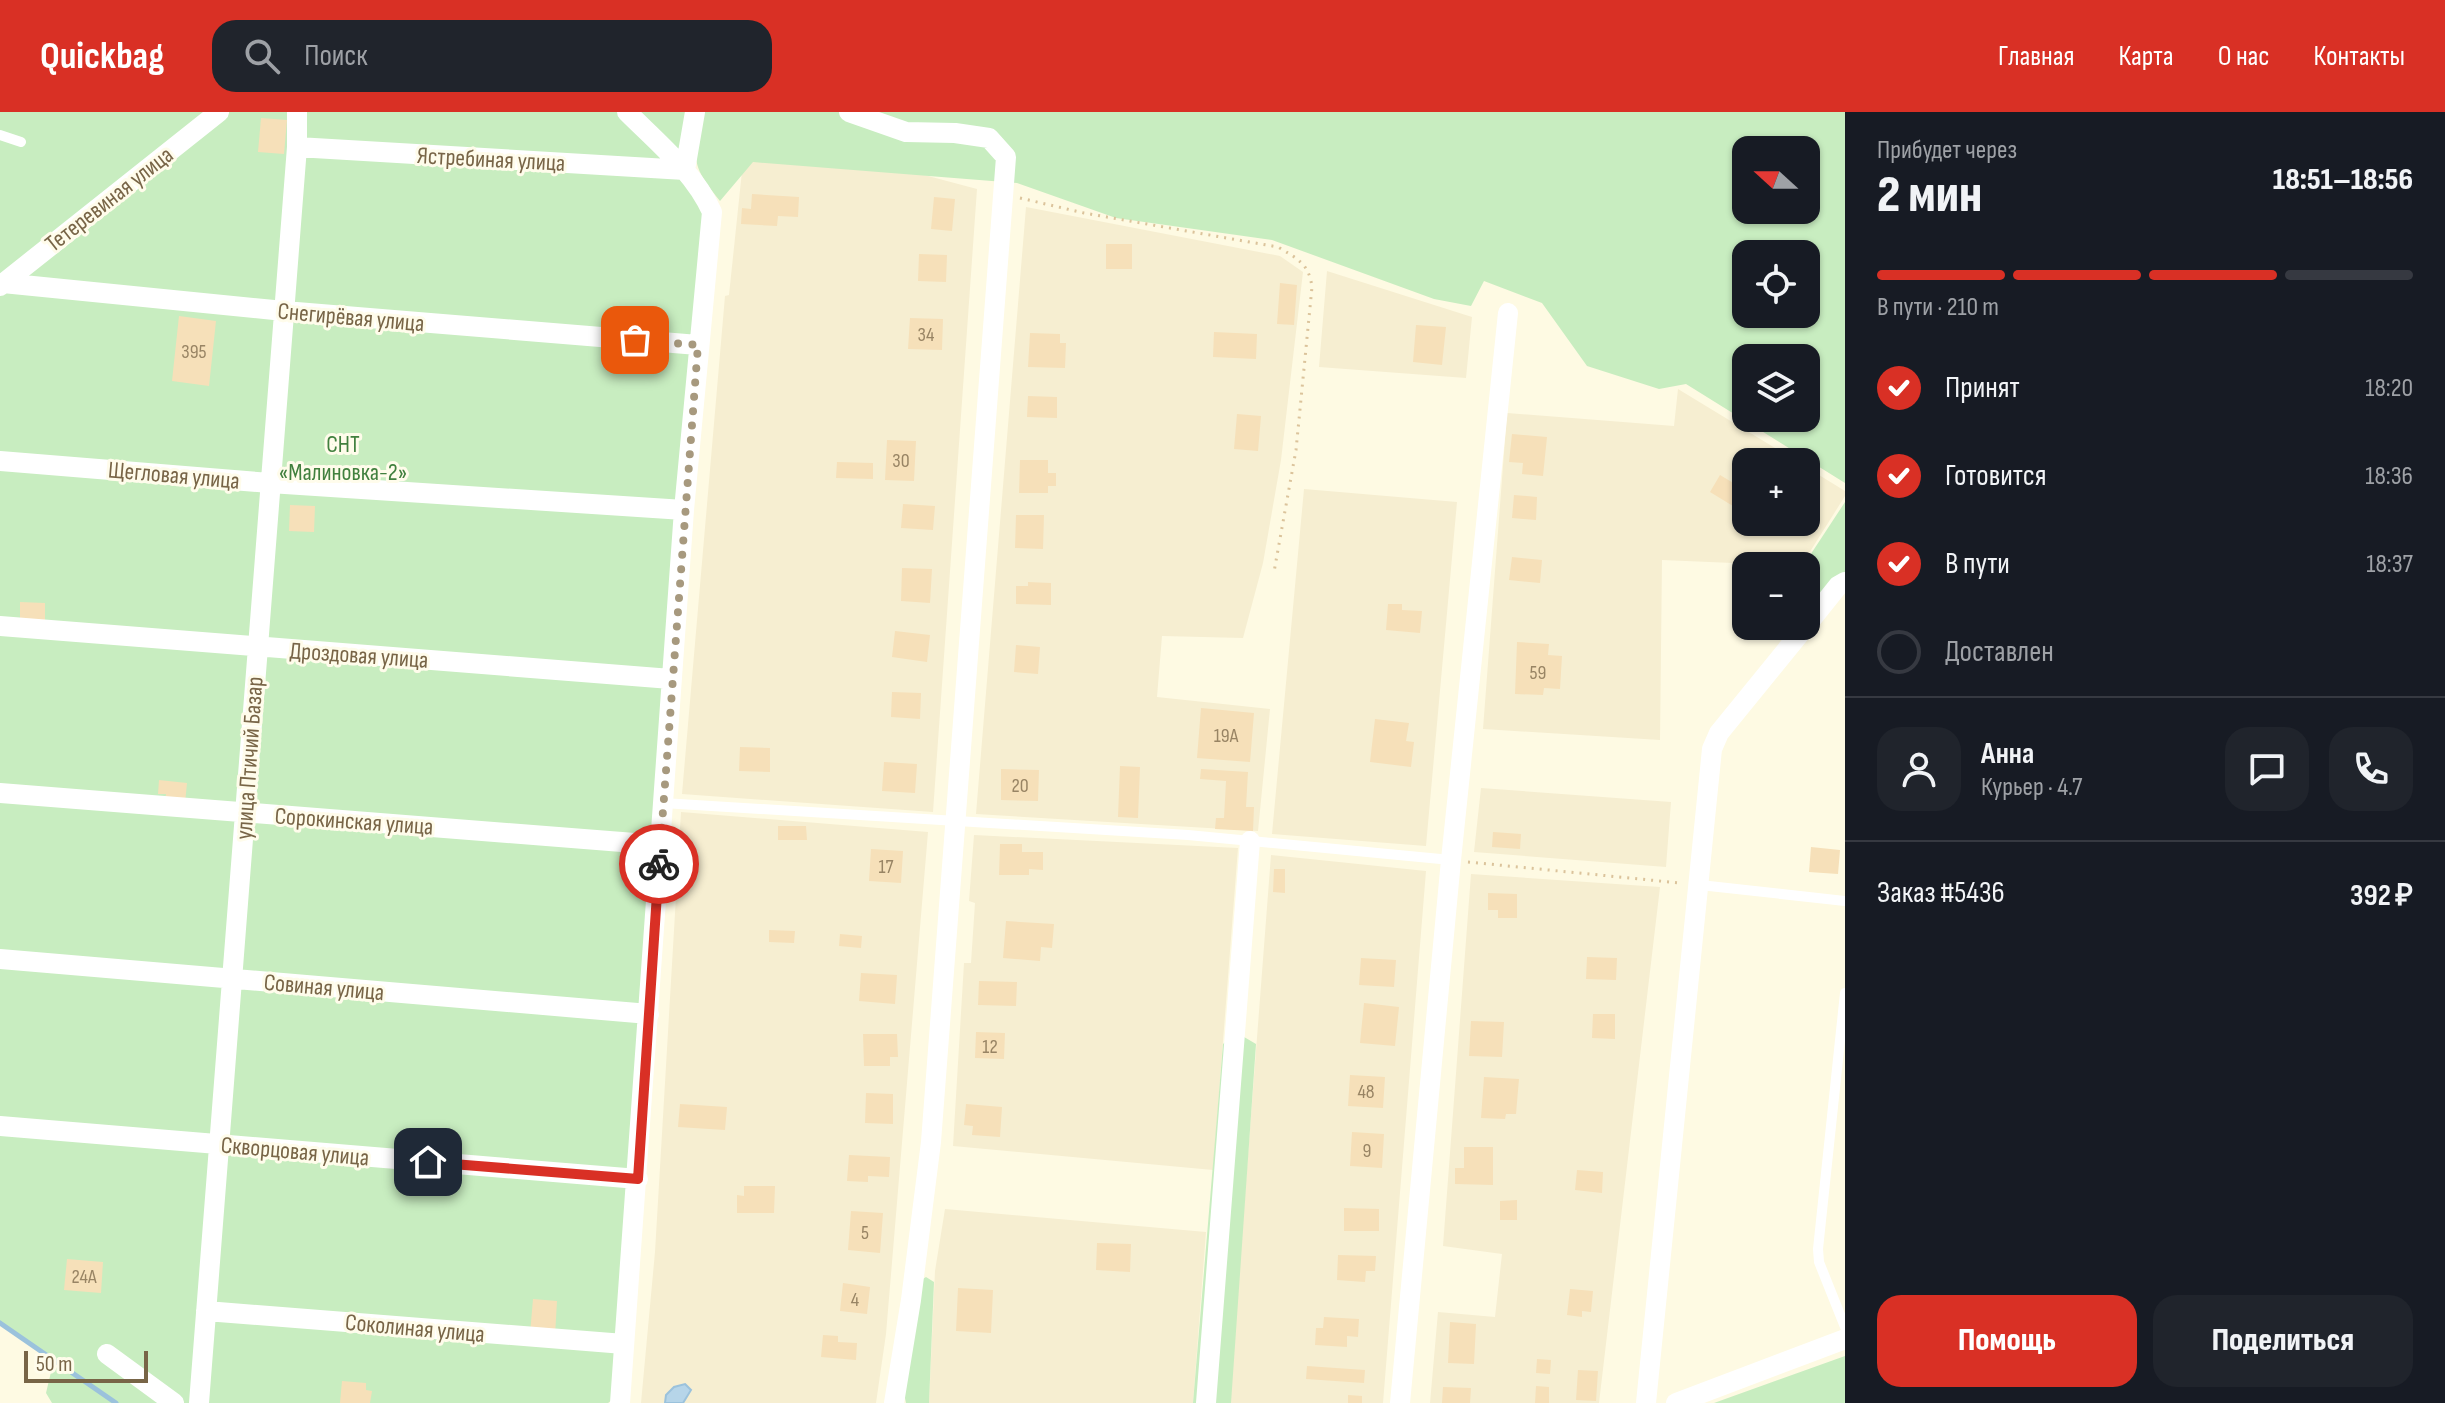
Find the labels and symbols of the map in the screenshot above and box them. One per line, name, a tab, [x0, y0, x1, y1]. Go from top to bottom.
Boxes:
north arrow	[1732, 136, 1820, 224]
street label: Тетеревиная улица	[40, 140, 179, 258]
street label: Ястребиная улица	[416, 141, 566, 178]
street label: Снегирёвая улица	[276, 297, 426, 338]
pin	[601, 306, 669, 374]
house number: 34	[918, 323, 934, 347]
house number: 395	[181, 340, 207, 364]
park label: СНТ «Малиновка-2»	[279, 430, 407, 487]
house number: 30	[892, 449, 910, 473]
street label: Щегловая улица	[107, 455, 241, 496]
street label: Дроздовая улица	[289, 636, 429, 675]
house number: 59	[1530, 661, 1546, 685]
street label: улица Птичий Базар	[229, 676, 270, 840]
house number: 19А	[1214, 724, 1239, 748]
house number: 20	[1011, 774, 1029, 798]
street label: Сорокинская улица	[274, 801, 434, 842]
courier	[619, 824, 699, 904]
house number: 17	[879, 855, 893, 879]
street label: Совиная улица	[263, 968, 385, 1007]
house number: 12	[982, 1035, 998, 1059]
house number: 48	[1357, 1080, 1375, 1104]
pin	[394, 1128, 462, 1196]
street label: Скворцовая улица	[220, 1131, 370, 1172]
house number: 9	[1363, 1139, 1371, 1163]
house number: 5	[861, 1221, 869, 1245]
house number: 24А	[71, 1265, 97, 1289]
house number: 4	[851, 1288, 859, 1312]
street label: Соколиная улица	[344, 1308, 486, 1349]
scale bar	[24, 1347, 148, 1383]

